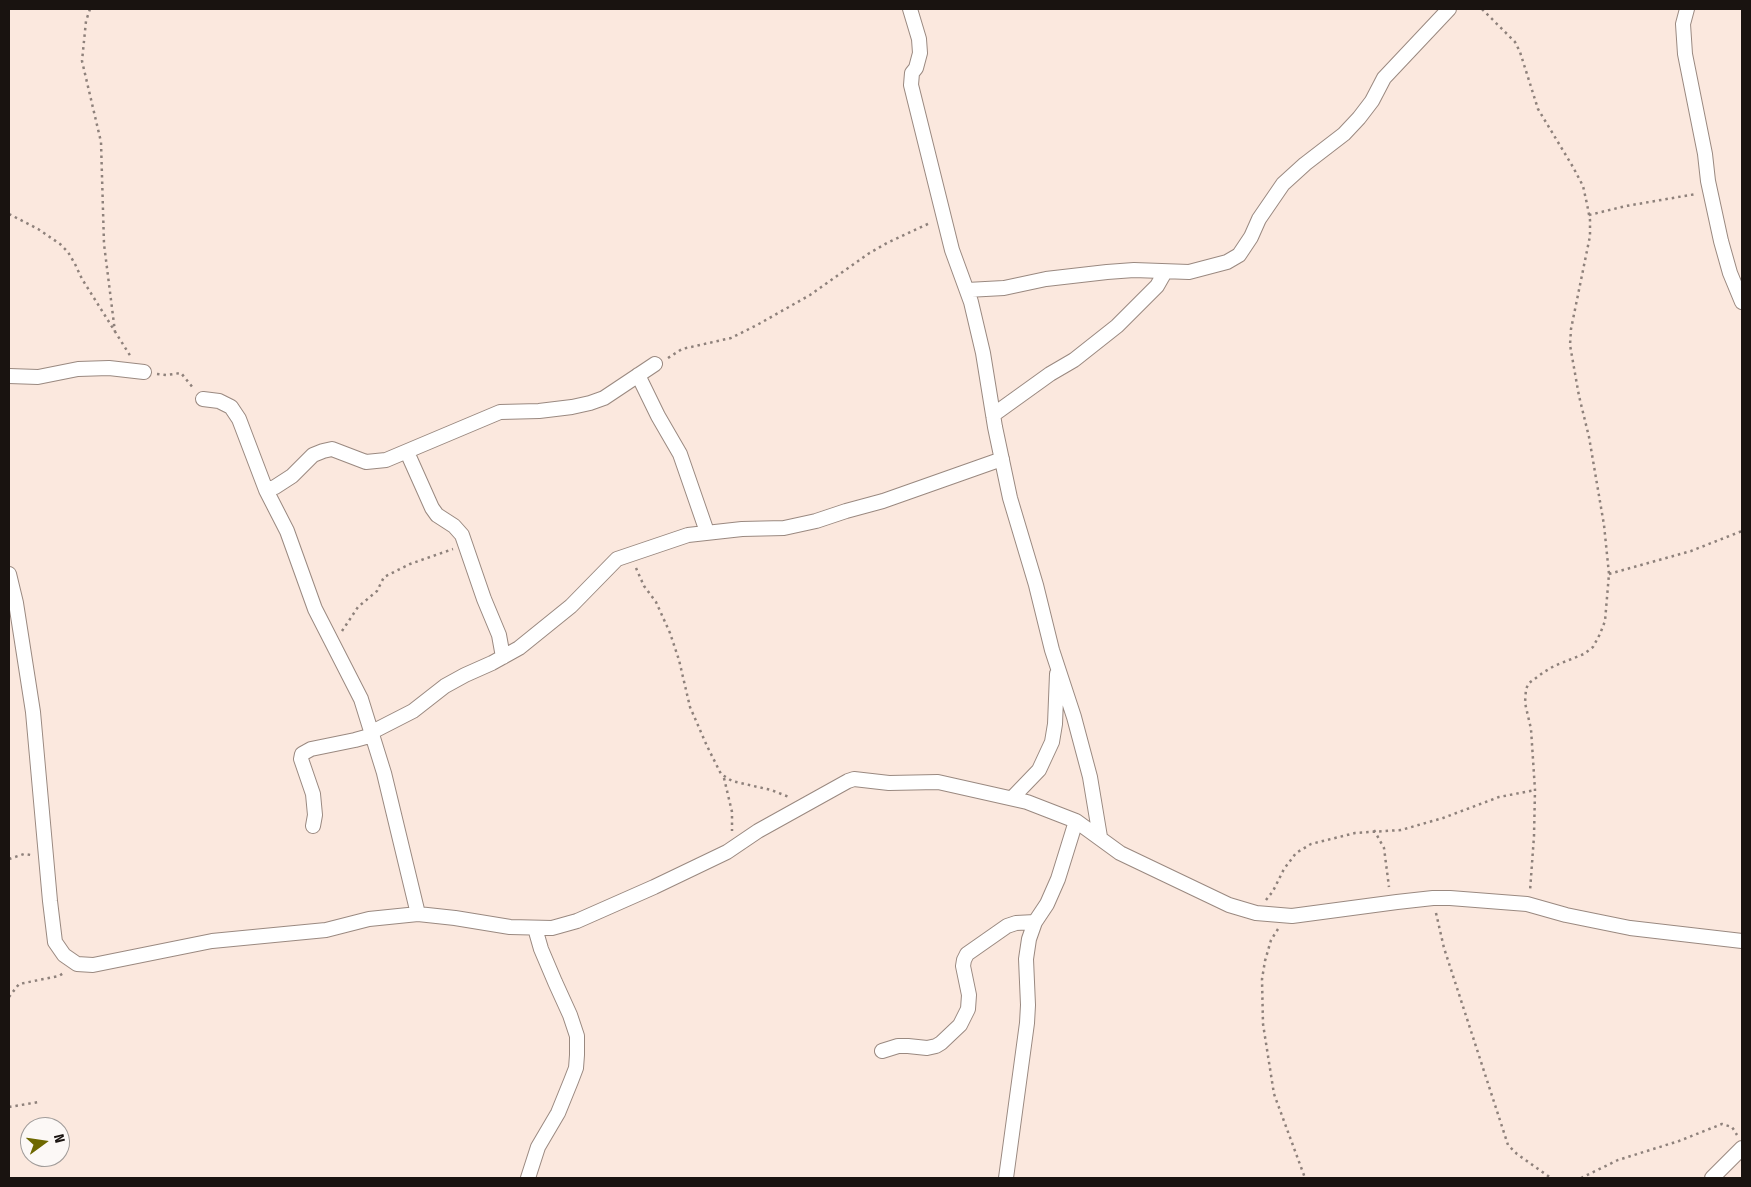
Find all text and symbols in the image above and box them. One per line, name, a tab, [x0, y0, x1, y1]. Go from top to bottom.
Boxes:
north arrow	[20, 1117, 70, 1167]
text: N	[50, 1132, 68, 1145]

